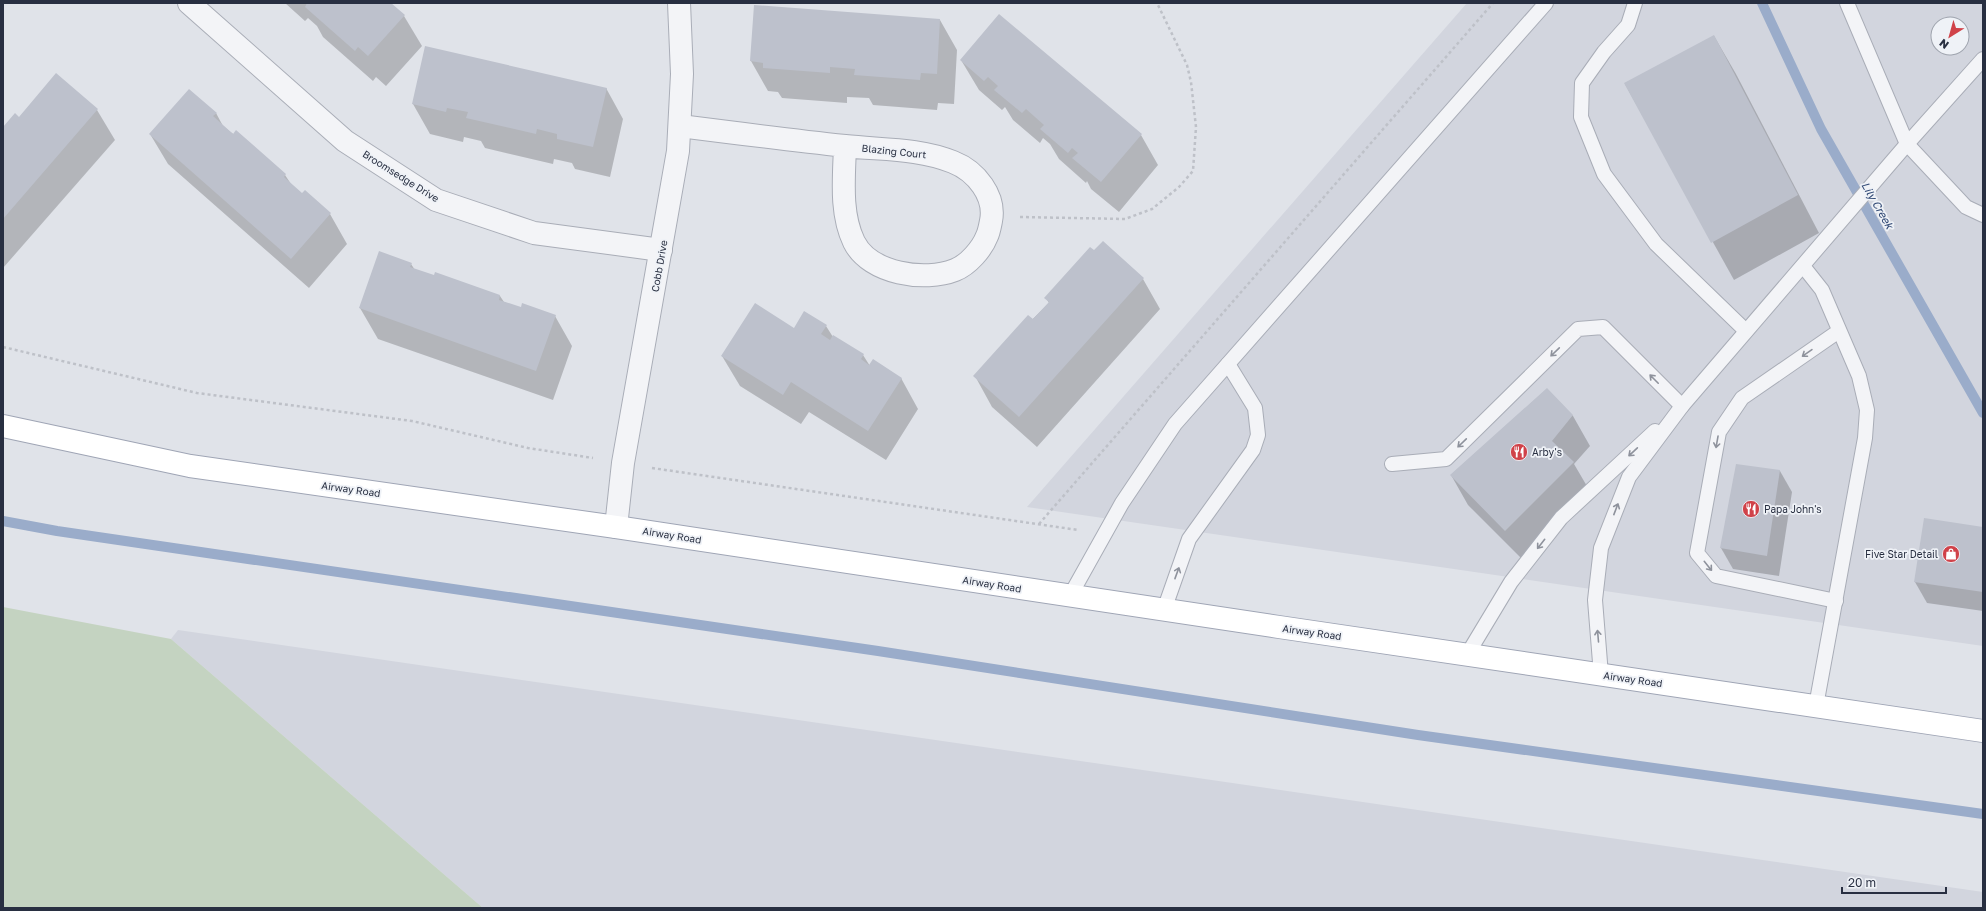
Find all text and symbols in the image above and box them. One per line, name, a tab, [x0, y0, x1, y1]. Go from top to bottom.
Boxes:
north arrow	[1930, 16, 1970, 56]
text: N	[1936, 37, 1951, 52]
street label: Blazing Court	[861, 142, 927, 160]
street label: Broomsedge Drive	[361, 148, 442, 204]
water label: Lily Creek	[1858, 179, 1898, 233]
street label: Cobb Drive	[649, 239, 669, 293]
one-way arrow	[1550, 347, 1560, 357]
one-way arrow	[1802, 349, 1813, 357]
one-way arrow	[1649, 374, 1659, 384]
one-way arrow	[1713, 435, 1721, 448]
one-way arrow	[1457, 438, 1467, 447]
restaurant icon: Arby's	[1509, 442, 1529, 462]
place label: Arby's	[1532, 446, 1562, 458]
one-way arrow	[1628, 447, 1638, 457]
street label: Airway Road	[321, 479, 381, 499]
restaurant icon: Papa John's	[1741, 499, 1761, 519]
place label: Papa John's	[1764, 503, 1822, 515]
one-way arrow	[1613, 504, 1621, 516]
street label: Airway Road	[642, 524, 702, 546]
one-way arrow	[1537, 538, 1545, 549]
shop icon: Five Star Detail	[1941, 544, 1961, 564]
place label: Five Star Detail	[1865, 548, 1938, 560]
one-way arrow	[1704, 561, 1713, 572]
one-way arrow	[1173, 567, 1181, 579]
street label: Airway Road	[962, 573, 1022, 595]
street label: Airway Road	[1282, 622, 1342, 642]
one-way arrow	[1595, 630, 1602, 643]
street label: Airway Road	[1603, 669, 1663, 689]
scale bar	[1842, 869, 1946, 895]
text: 20 m	[1848, 875, 1876, 890]

